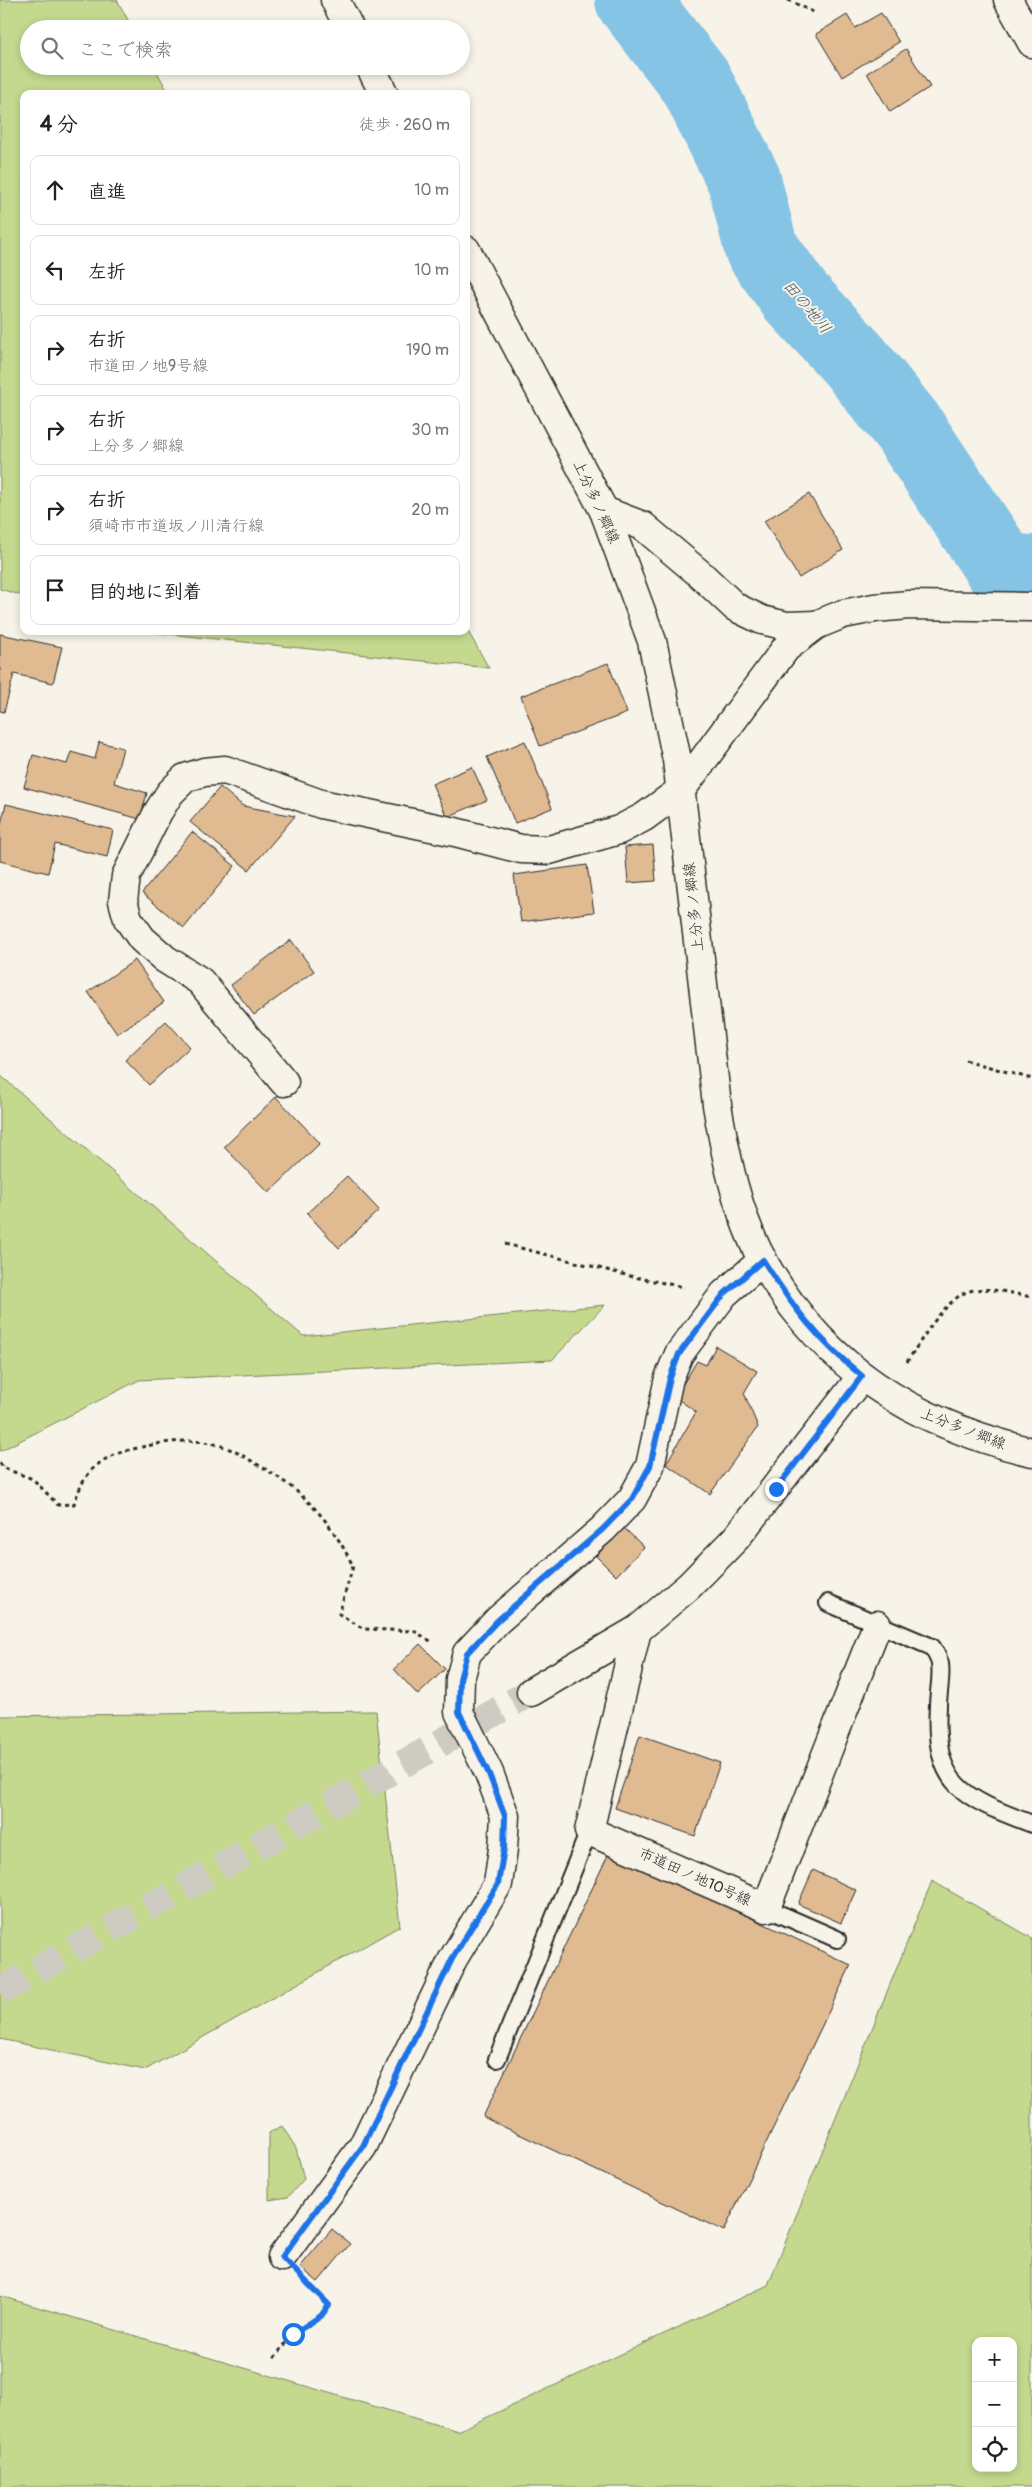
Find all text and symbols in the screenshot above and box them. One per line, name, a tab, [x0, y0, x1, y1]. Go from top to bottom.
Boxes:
search box	[20, 20, 470, 75]
icon: search	[38, 34, 66, 62]
text: ここで検索	[78, 38, 173, 62]
text: 4 分	[40, 111, 78, 138]
text: 徒歩 · 260 m	[359, 115, 450, 135]
icon: ahead	[41, 176, 69, 204]
text: 直進	[88, 180, 126, 204]
text: 10 m	[414, 180, 449, 200]
icon: left	[41, 256, 69, 284]
text: 左折	[88, 260, 126, 284]
text: 10 m	[414, 260, 449, 280]
water label: 田の地川	[779, 276, 835, 338]
text: 右折	[88, 328, 126, 352]
icon: right	[41, 336, 69, 364]
text: 190 m	[406, 340, 449, 360]
text: 市道田ノ地9号線	[88, 356, 208, 376]
text: 右折	[88, 408, 126, 432]
icon: right	[41, 416, 69, 444]
text: 30 m	[411, 420, 449, 440]
text: 上分多ノ郷線	[88, 436, 184, 456]
street label: 上分多ノ郷線	[568, 457, 624, 547]
text: 右折	[88, 488, 126, 512]
icon: right	[41, 496, 69, 524]
text: 20 m	[411, 500, 449, 520]
text: 須崎市市道坂ノ川清行線	[88, 516, 264, 536]
icon: arrive	[41, 576, 69, 604]
text: 目的地に到着	[88, 580, 202, 604]
street label: 上分多ノ郷線	[680, 861, 708, 953]
street label: 上分多ノ郷線	[918, 1404, 1008, 1454]
route end	[765, 1478, 788, 1501]
street label: 市道田ノ地10号線	[636, 1844, 754, 1910]
route start	[282, 2323, 305, 2346]
map controls	[972, 2337, 1017, 2472]
button: +	[972, 2337, 1017, 2382]
button: −	[972, 2382, 1017, 2427]
button: locate	[972, 2427, 1017, 2472]

